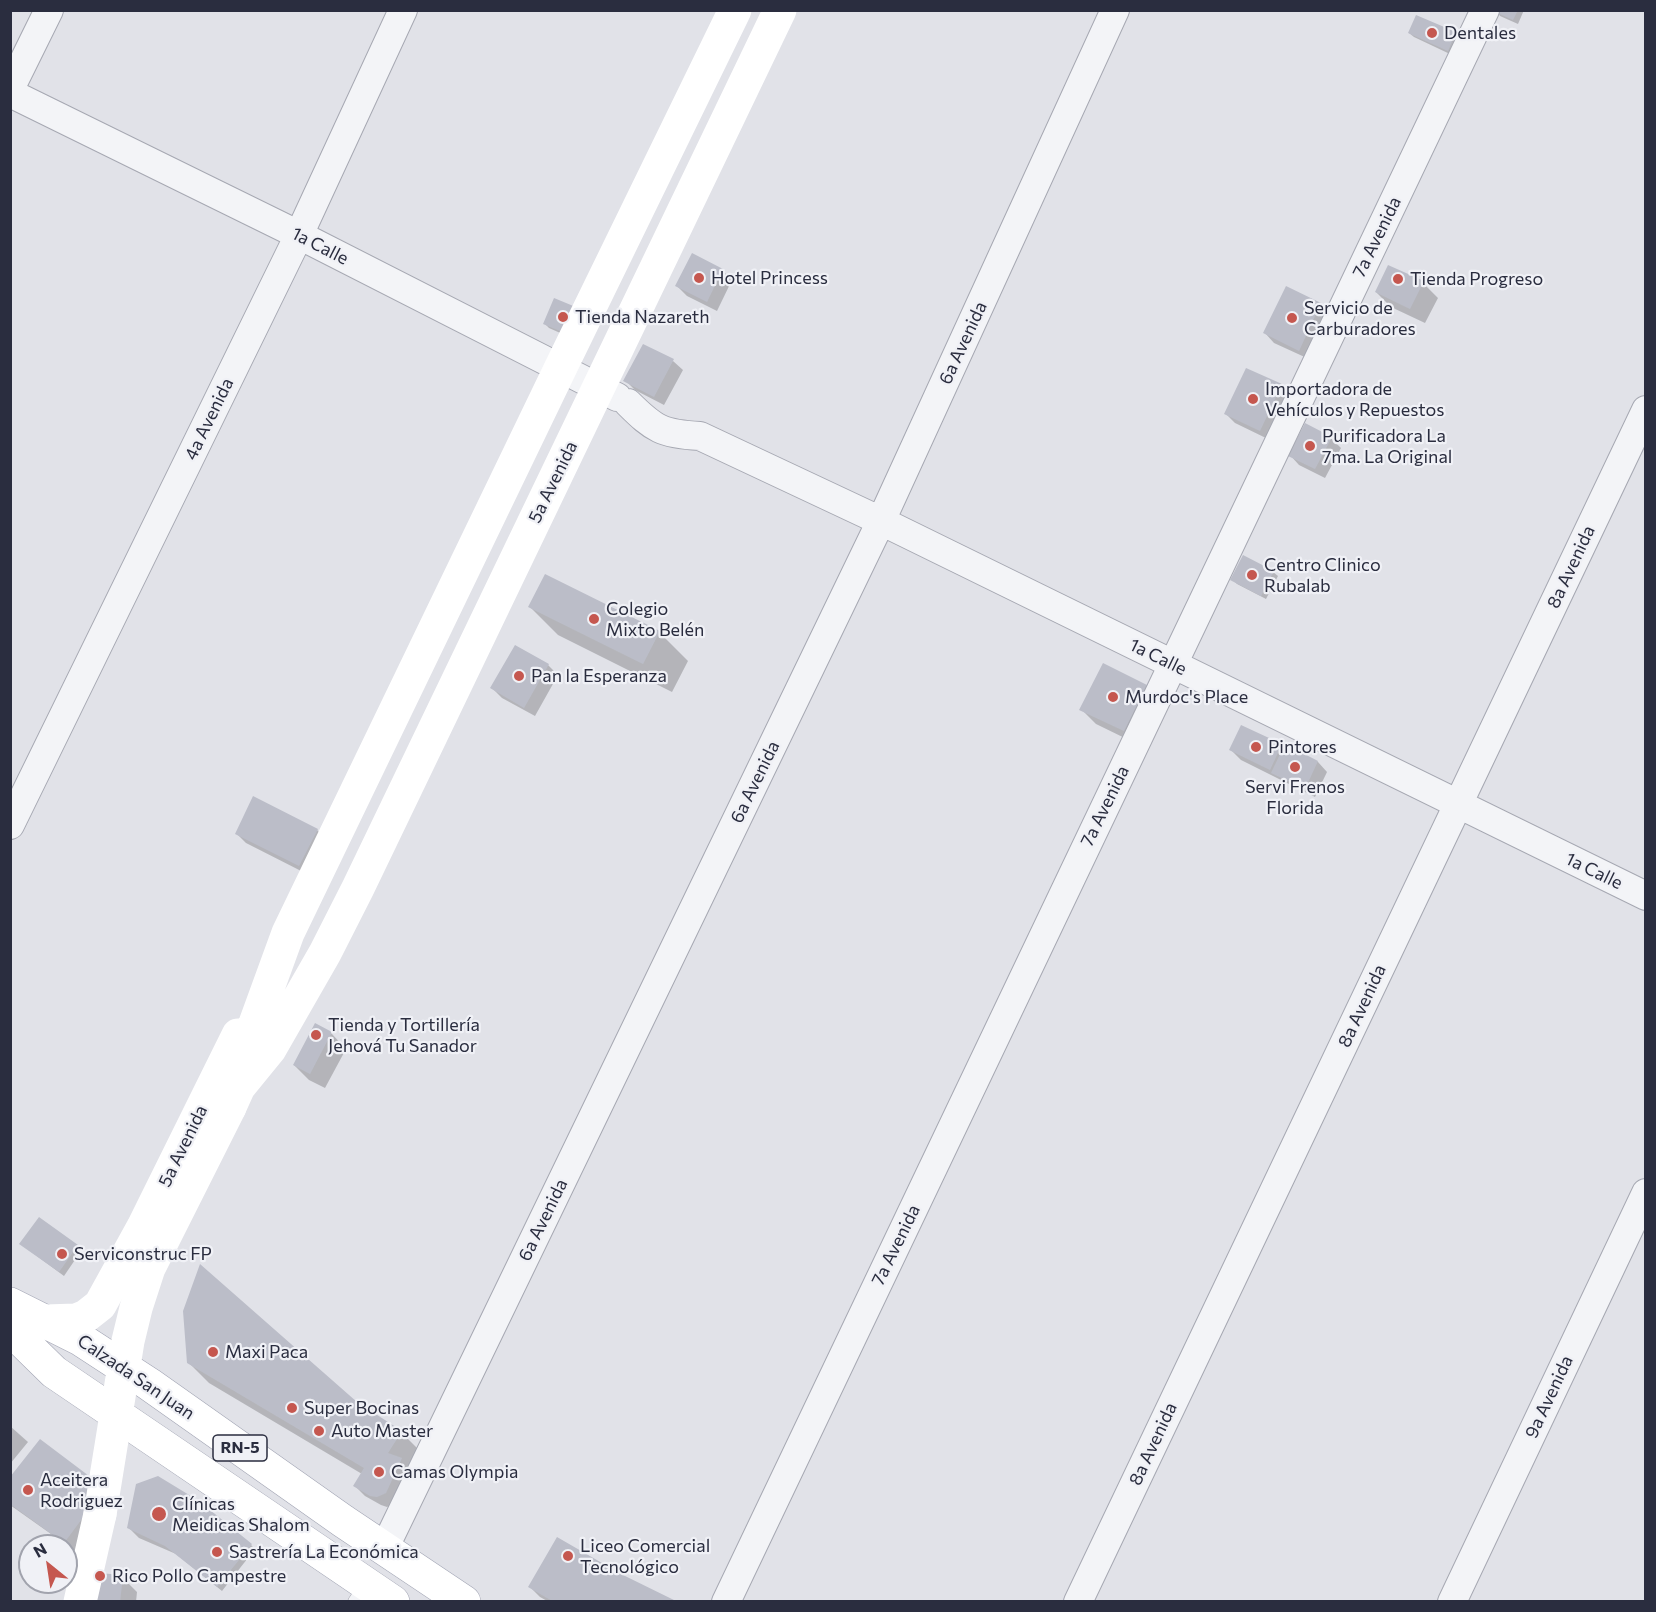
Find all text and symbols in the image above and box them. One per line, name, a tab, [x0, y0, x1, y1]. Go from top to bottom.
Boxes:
place label: Dentales	[1444, 22, 1516, 44]
marker: Dentales	[1425, 26, 1439, 40]
street label: 7a Avenida	[1348, 193, 1406, 281]
street label: 1a Calle	[288, 223, 352, 269]
place label: Hotel Princess	[711, 267, 828, 289]
place label: Tienda Progreso	[1410, 268, 1543, 290]
marker: Hotel Princess	[692, 271, 706, 285]
marker: Tienda Progreso	[1391, 272, 1405, 286]
place label: Servicio de Carburadores	[1304, 297, 1416, 340]
street label: 6a Avenida	[934, 298, 992, 388]
place label: Tienda Nazareth	[575, 306, 710, 328]
marker: Tienda Nazareth	[556, 310, 570, 324]
marker: Servicio de Carburadores	[1285, 311, 1299, 325]
street label: 4a Avenida	[180, 374, 238, 464]
place label: Importadora de Vehículos y Repuestos	[1265, 378, 1444, 420]
marker: Importadora de Vehículos y Repuestos	[1246, 392, 1260, 406]
place label: Purificadora La 7ma. La Original	[1322, 425, 1452, 468]
street label: 5a Avenida	[524, 438, 582, 526]
marker: Purificadora La 7ma. La Original	[1303, 439, 1317, 453]
street label: 8a Avenida	[1542, 522, 1600, 612]
place label: Centro Clinico Rubalab	[1264, 554, 1381, 596]
marker: Centro Clinico Rubalab	[1245, 568, 1259, 582]
place label: Colegio Mixto Belén	[606, 598, 704, 640]
marker: Colegio Mixto Belén	[587, 612, 601, 626]
street label: 1a Calle	[1126, 634, 1190, 680]
place label: Pan la Esperanza	[531, 665, 667, 687]
marker: Pan la Esperanza	[512, 669, 526, 683]
place label: Murdoc's Place	[1125, 686, 1248, 708]
marker: Murdoc's Place	[1106, 690, 1120, 704]
place label: Pintores	[1268, 736, 1337, 758]
street label: 6a Avenida	[726, 737, 784, 827]
marker: Pintores	[1249, 740, 1263, 754]
marker: Servi Frenos Florida	[1288, 760, 1302, 774]
street label: 7a Avenida	[1076, 762, 1134, 850]
place label: Servi Frenos Florida	[1245, 776, 1345, 818]
street label: 1a Calle	[1562, 848, 1626, 894]
street label: 8a Avenida	[1333, 961, 1391, 1051]
place label: Tienda y Tortillería Jehová Tu Sanador	[328, 1014, 480, 1056]
marker: Tienda y Tortillería Jehová Tu Sanador	[309, 1028, 323, 1042]
street label: 5a Avenida	[154, 1102, 212, 1190]
street label: 6a Avenida	[514, 1175, 572, 1265]
street label: 7a Avenida	[867, 1201, 925, 1289]
place label: Serviconstruc FP	[74, 1243, 212, 1265]
marker: Serviconstruc FP	[55, 1247, 69, 1261]
street label: Calzada San Juan	[73, 1330, 199, 1424]
place label: Maxi Paca	[225, 1341, 308, 1363]
marker: Maxi Paca	[206, 1345, 220, 1359]
street label: 9a Avenida	[1520, 1352, 1578, 1442]
place label: Super Bocinas	[304, 1397, 419, 1419]
street label: 8a Avenida	[1124, 1399, 1182, 1489]
marker: Super Bocinas	[285, 1401, 299, 1415]
place label: Auto Master	[331, 1420, 433, 1442]
marker: Auto Master	[312, 1424, 326, 1438]
road number: RN-5	[213, 1435, 267, 1461]
place label: Camas Olympia	[391, 1461, 518, 1483]
marker: Camas Olympia	[372, 1465, 386, 1479]
place label: Aceitera Rodriguez	[40, 1469, 123, 1512]
marker: Aceitera Rodriguez	[21, 1483, 35, 1497]
place label: Clínicas Meidicas Shalom	[172, 1493, 310, 1536]
marker: Clínicas Meidicas Shalom	[150, 1505, 168, 1523]
north arrow	[18, 1534, 78, 1594]
place label: Liceo Comercial Tecnológico	[580, 1535, 710, 1578]
text: N	[30, 1538, 50, 1561]
place label: Sastrería La Económica	[229, 1541, 419, 1563]
marker: Sastrería La Económica	[210, 1545, 224, 1559]
marker: Liceo Comercial Tecnológico	[561, 1549, 575, 1563]
place label: Rico Pollo Campestre	[112, 1565, 286, 1587]
marker: Rico Pollo Campestre	[93, 1569, 107, 1583]

